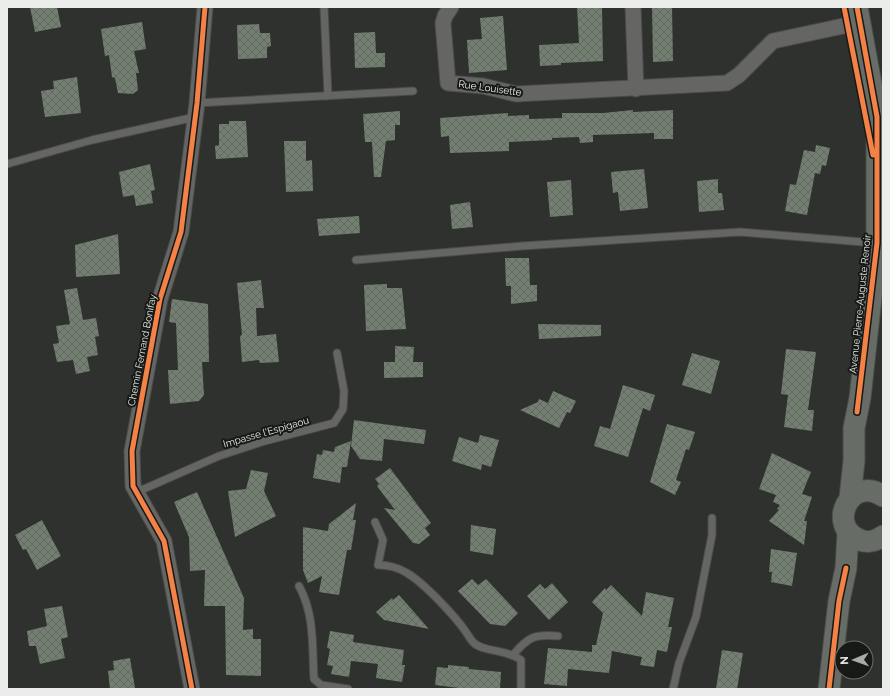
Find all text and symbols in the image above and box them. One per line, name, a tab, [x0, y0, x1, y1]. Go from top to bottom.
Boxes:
street label: Rue Louisette	[458, 78, 522, 98]
street label: Avenue Pierre-Auguste Renoir	[847, 233, 873, 374]
street label: Chemin Fernand Bonifay	[126, 293, 158, 407]
street label: Impasse l'Espigaou	[222, 414, 310, 450]
north arrow	[834, 640, 874, 680]
text: N	[838, 656, 851, 665]

